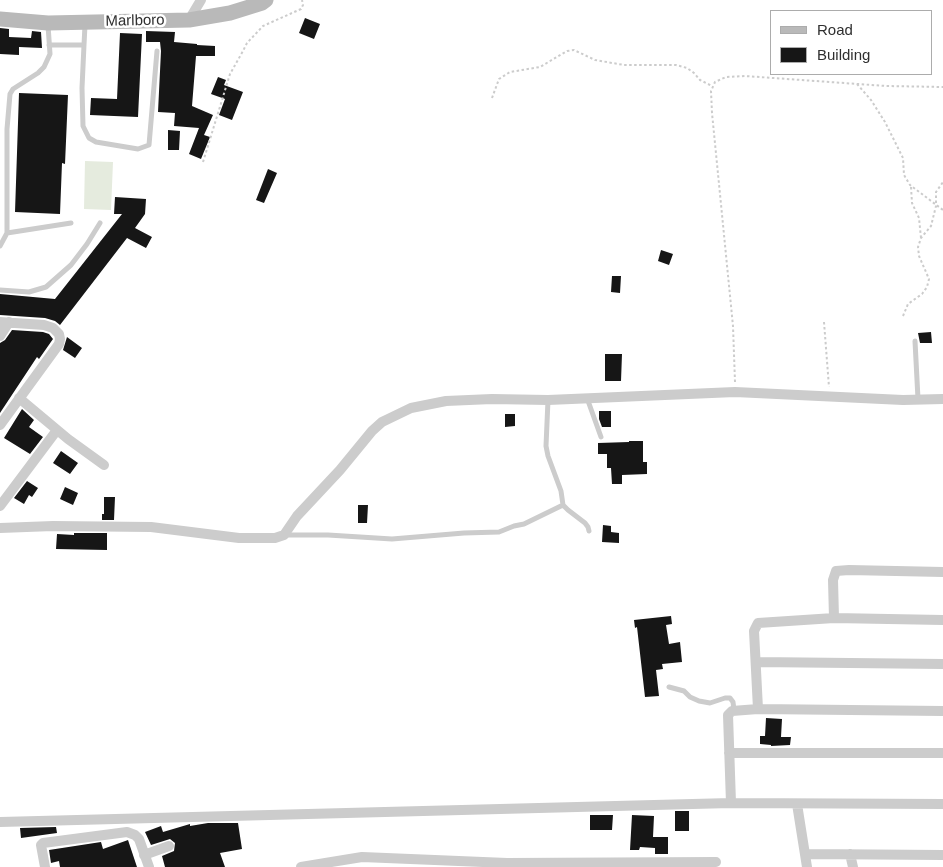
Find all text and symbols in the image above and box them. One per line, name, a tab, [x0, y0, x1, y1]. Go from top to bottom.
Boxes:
legend	[770, 10, 933, 75]
street label: Marlboro	[105, 11, 165, 31]
text: Road	[817, 21, 853, 38]
text: Building	[817, 46, 870, 63]

